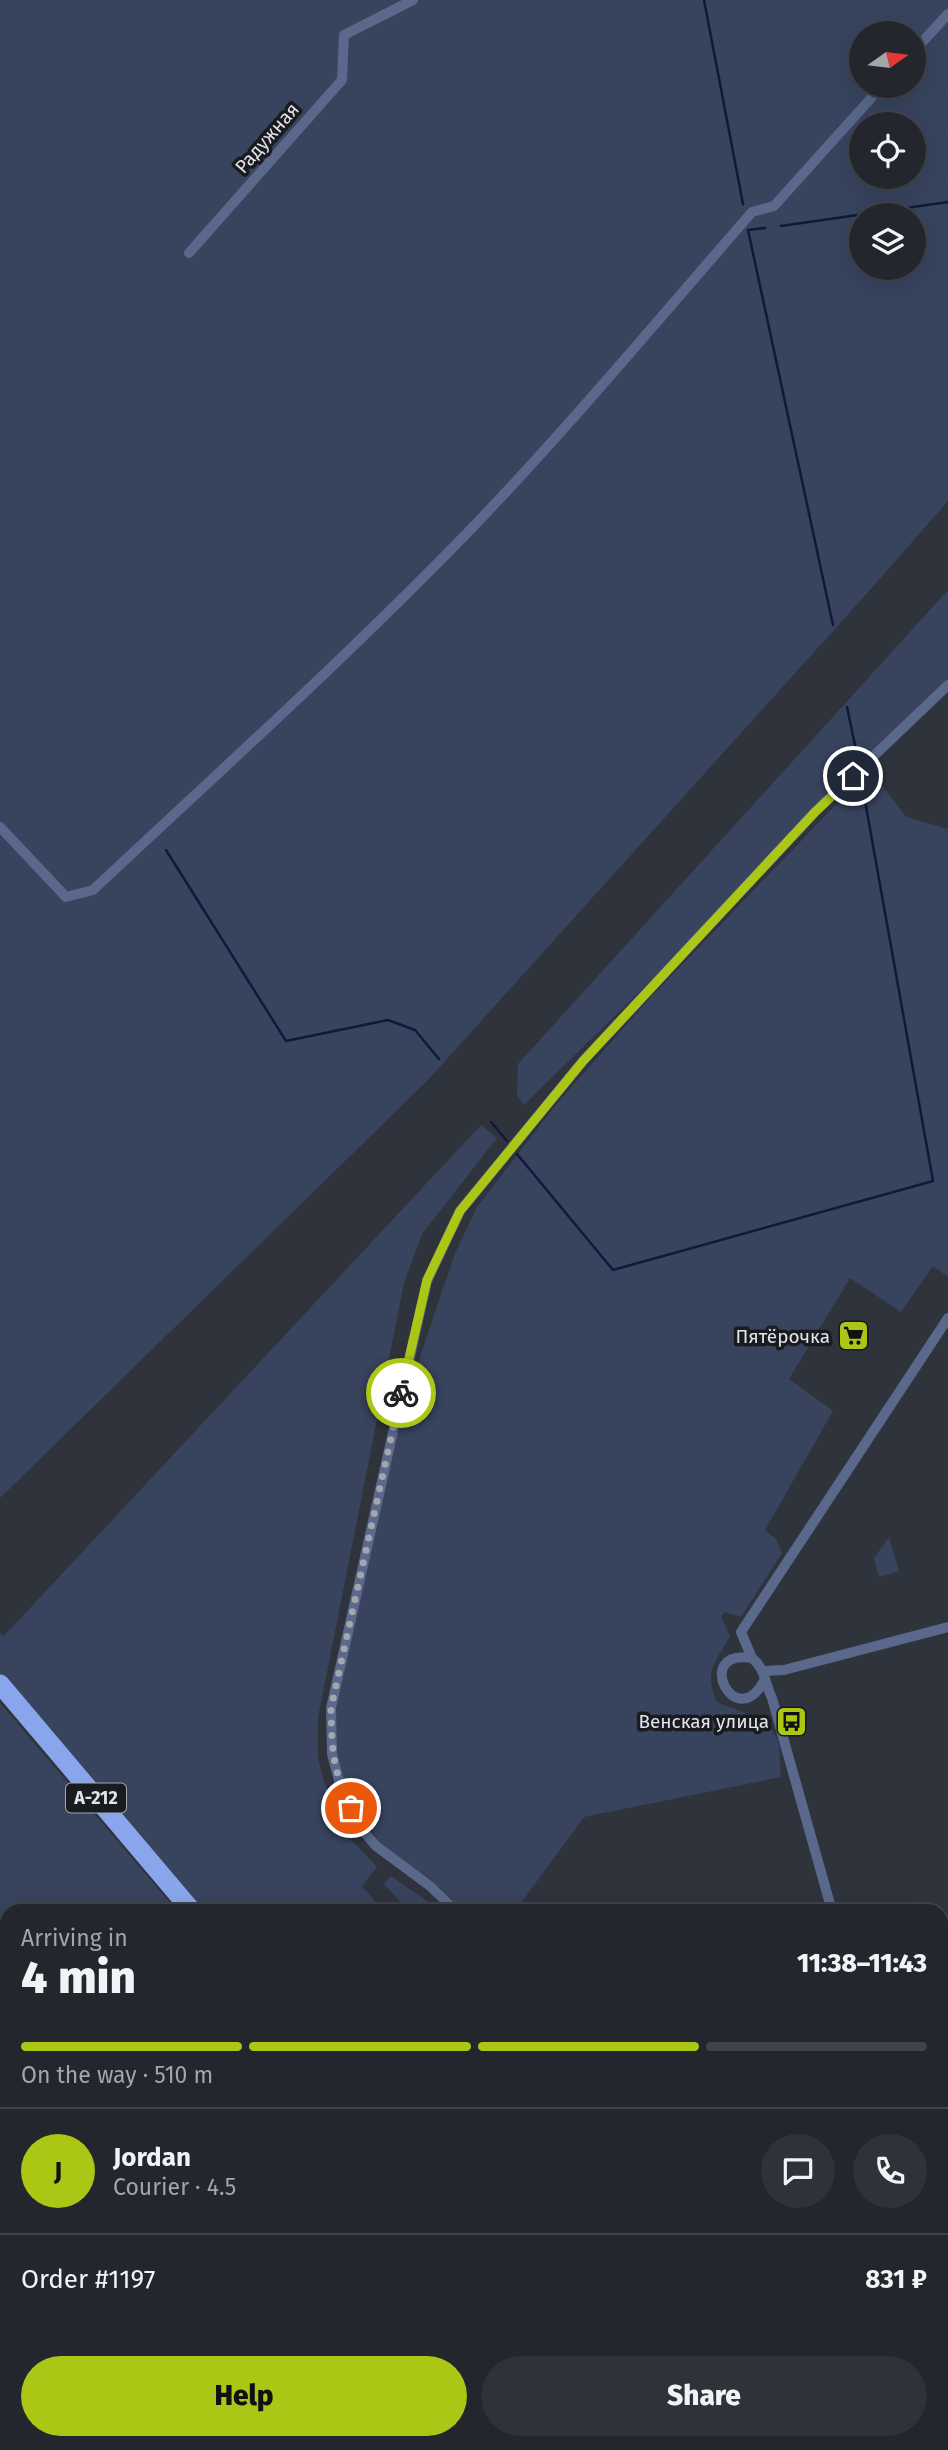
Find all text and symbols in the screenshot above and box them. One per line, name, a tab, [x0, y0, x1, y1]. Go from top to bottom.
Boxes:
north arrow	[849, 21, 926, 98]
map controls	[849, 21, 926, 280]
street label: Радужная	[230, 98, 304, 178]
button: locate	[849, 112, 926, 189]
button: layers	[849, 203, 926, 280]
pin	[823, 746, 883, 806]
icon: home	[834, 757, 872, 795]
supermarket icon: Пятёрочка	[836, 1319, 870, 1353]
place label: Пятёрочка	[735, 1325, 830, 1348]
courier	[366, 1358, 436, 1428]
icon: bike	[382, 1374, 420, 1412]
bus stop icon: Венская улица	[775, 1704, 809, 1738]
place label: Венская улица	[638, 1710, 769, 1733]
pin	[321, 1778, 381, 1838]
road number: А-212	[66, 1783, 126, 1812]
icon: bag	[332, 1789, 370, 1827]
text: Arriving in	[21, 1924, 128, 1952]
text: 11:38–11:43	[797, 1948, 927, 1979]
text: 4 min	[21, 1950, 136, 2005]
text: On the way · 510 m	[21, 2061, 213, 2089]
button: chat	[761, 2134, 835, 2208]
button: phone	[853, 2134, 927, 2208]
text: Jordan	[113, 2142, 191, 2173]
text: J	[54, 2156, 62, 2187]
text: Courier · 4.5	[113, 2173, 236, 2201]
text: Order #1197	[21, 2264, 155, 2295]
text: 831 ₽	[865, 2264, 927, 2295]
button: Help	[21, 2356, 467, 2436]
button: Share	[481, 2356, 927, 2436]

